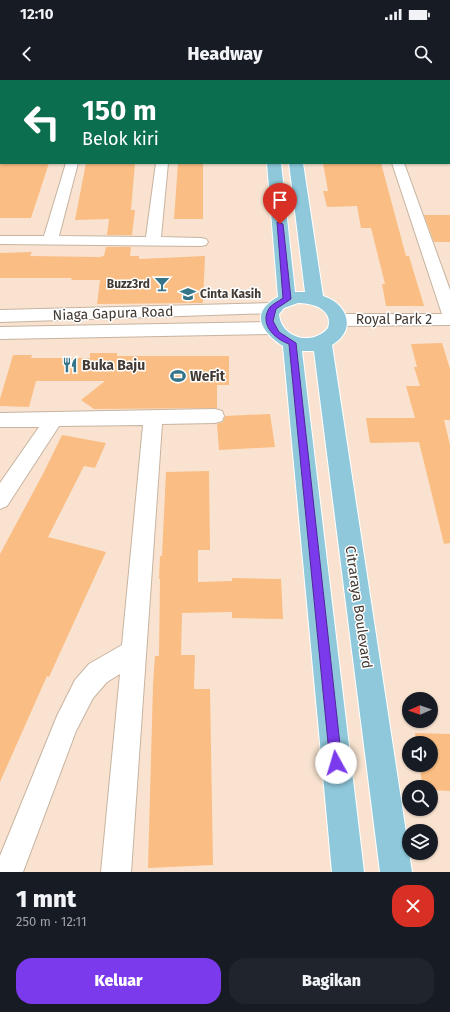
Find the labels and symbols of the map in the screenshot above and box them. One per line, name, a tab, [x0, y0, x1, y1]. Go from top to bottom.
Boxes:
pin	[263, 183, 297, 224]
bar icon: Buzz3rd	[153, 275, 171, 293]
place label: Buzz3rd	[107, 277, 150, 291]
school or university icon: Cinta Kasih	[179, 285, 197, 303]
place label: Cinta Kasih	[200, 287, 261, 301]
street label: Niaga Gapura Road	[52, 303, 174, 324]
street label: Royal Park 2	[356, 311, 432, 328]
restaurant icon: Buka Baju	[61, 356, 79, 374]
place label: Buka Baju	[82, 357, 145, 374]
sports icon: WeFit	[169, 367, 187, 385]
place label: WeFit	[190, 368, 226, 385]
street label: Citraraya Boulevard	[341, 545, 376, 670]
north arrow	[402, 692, 438, 728]
position arrow	[315, 742, 357, 784]

